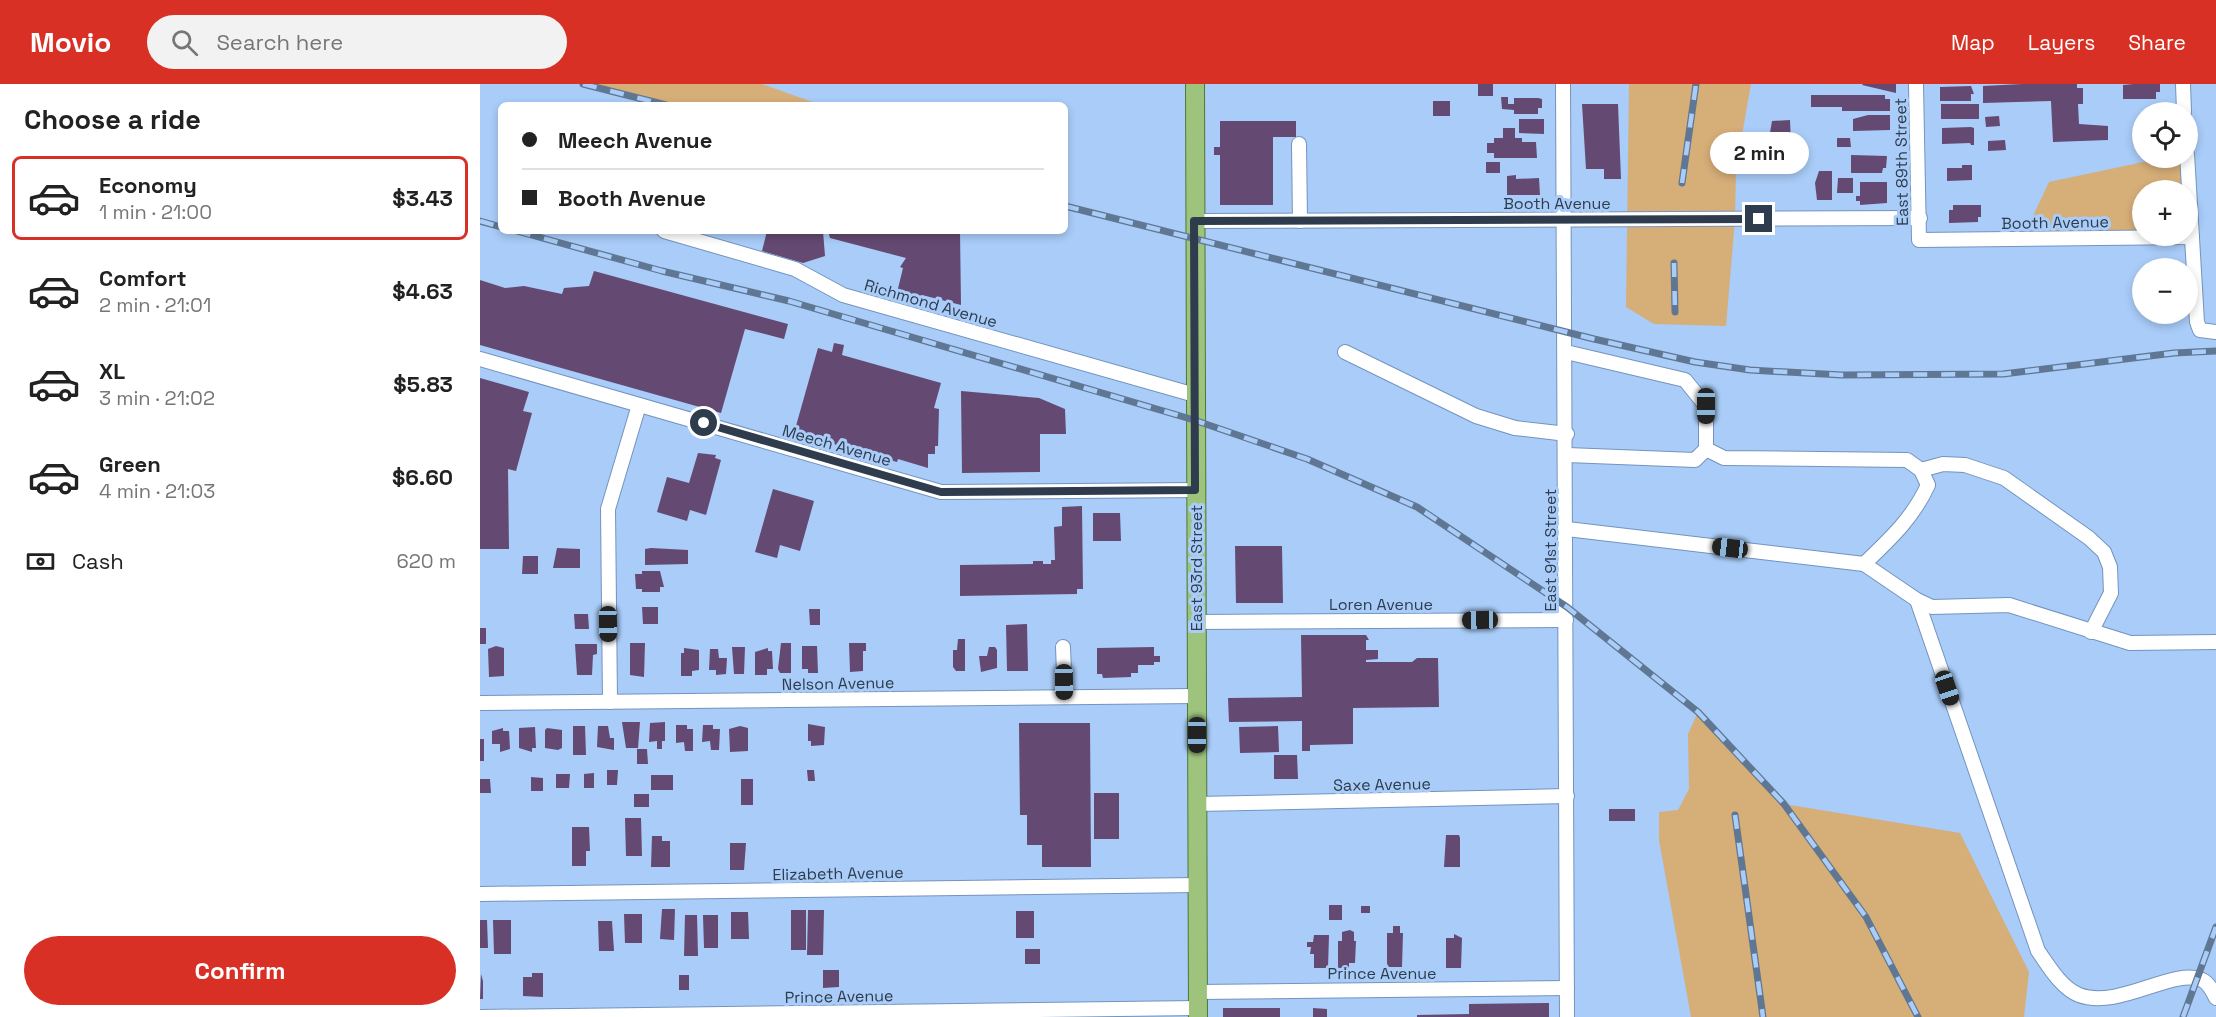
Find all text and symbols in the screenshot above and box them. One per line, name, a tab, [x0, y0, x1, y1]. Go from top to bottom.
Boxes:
search box	[147, 15, 567, 69]
text: Movio	[30, 24, 111, 60]
icon: search	[168, 26, 201, 59]
text: Search here	[216, 28, 343, 56]
text: Map	[1951, 29, 1995, 56]
text: Layers	[2028, 29, 2095, 56]
text: Share	[2128, 29, 2186, 56]
street label: East 89th Street	[1890, 98, 1913, 226]
text: Choose a ride	[24, 102, 201, 137]
map controls	[2132, 102, 2198, 324]
button: locate	[2132, 102, 2198, 168]
text: Meech Avenue	[558, 126, 712, 154]
callout: 2 min	[1710, 132, 1808, 174]
text: 2 min	[1734, 140, 1785, 166]
icon: car	[27, 171, 81, 225]
text: Economy	[99, 171, 197, 199]
button: +	[2132, 180, 2198, 246]
text: $3.43	[392, 184, 453, 212]
text: Booth Avenue	[558, 184, 706, 212]
street label: Booth Avenue	[1503, 193, 1611, 214]
text: 1 min · 21:00	[99, 199, 212, 225]
route end	[1745, 205, 1772, 232]
street label: Booth Avenue	[2001, 211, 2109, 234]
button: −	[2132, 258, 2198, 324]
icon: car	[27, 264, 81, 318]
text: Comfort	[99, 264, 187, 292]
street label: Richmond Avenue	[862, 274, 1000, 333]
text: $4.63	[392, 277, 453, 305]
text: 2 min · 21:01	[99, 292, 211, 318]
icon: car	[27, 357, 81, 411]
text: XL	[99, 357, 125, 385]
text: $5.83	[393, 370, 453, 398]
text: 3 min · 21:02	[99, 385, 215, 411]
car	[1697, 388, 1715, 424]
route start	[690, 409, 717, 436]
street label: Meech Avenue	[780, 420, 894, 471]
icon: car	[27, 450, 81, 504]
text: Green	[99, 450, 161, 478]
text: $6.60	[392, 463, 453, 491]
text: 4 min · 21:03	[99, 478, 215, 504]
street label: East 91st Street	[1540, 489, 1561, 611]
street label: East 93rd Street	[1186, 505, 1207, 631]
car	[1711, 537, 1749, 559]
icon: cash	[24, 545, 57, 578]
text: Cash	[72, 547, 124, 575]
text: 620 m	[397, 548, 456, 574]
street label: Loren Avenue	[1329, 594, 1433, 615]
car	[599, 606, 617, 642]
car	[1462, 611, 1498, 629]
car	[1055, 664, 1073, 700]
car	[1933, 668, 1961, 708]
street label: Nelson Avenue	[782, 672, 894, 695]
car	[1188, 717, 1206, 753]
street label: Saxe Avenue	[1333, 773, 1431, 796]
street label: Elizabeth Avenue	[772, 862, 904, 885]
button: Confirm	[24, 936, 456, 1005]
street label: Prince Avenue	[1328, 963, 1436, 984]
street label: Prince Avenue	[784, 985, 894, 1008]

